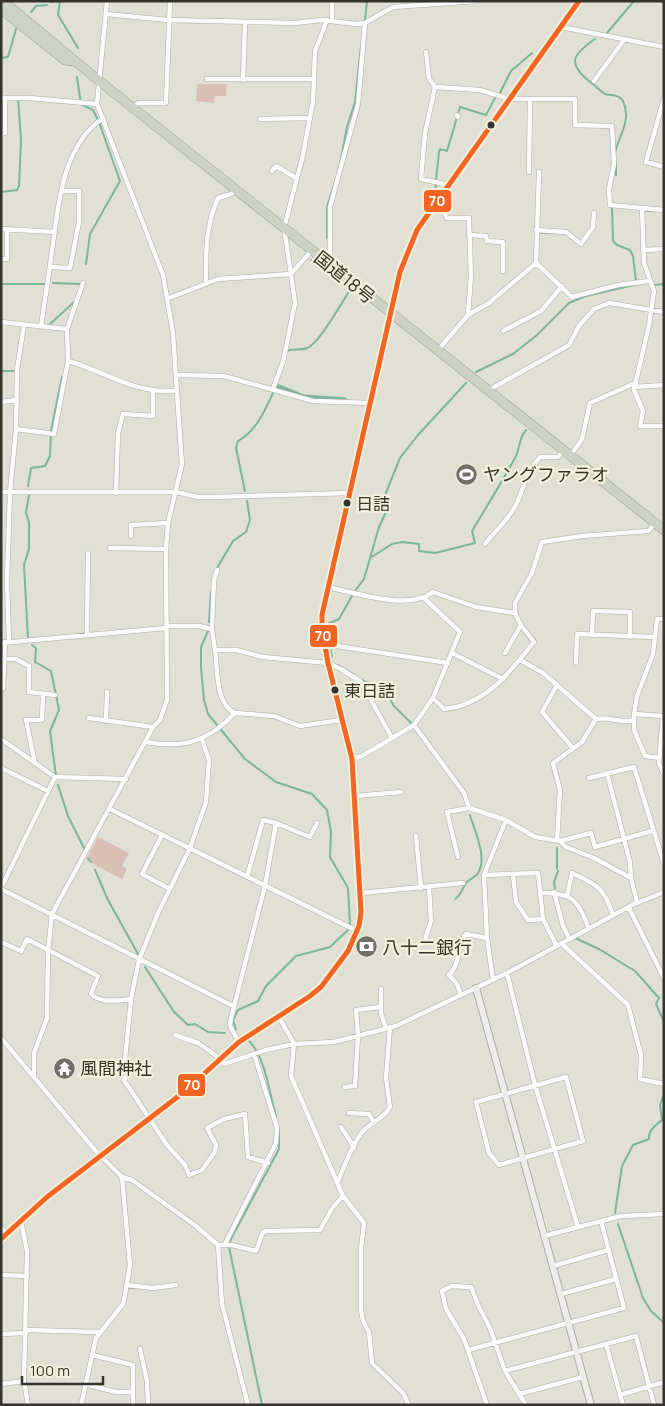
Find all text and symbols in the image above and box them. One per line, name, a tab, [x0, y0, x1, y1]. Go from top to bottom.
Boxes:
unlabelled marker	[486, 120, 496, 130]
line badge: 70	[423, 189, 452, 213]
text: 70	[429, 191, 445, 210]
street label: 国道18号	[310, 245, 380, 309]
sports icon: ヤングファラオ	[455, 462, 479, 486]
place label: ヤングファラオ	[483, 462, 609, 486]
place label: 日詰	[356, 492, 390, 515]
marker: 日詰	[342, 498, 352, 508]
line badge: 70	[309, 624, 338, 648]
text: 70	[315, 626, 331, 645]
place label: 東日詰	[344, 679, 395, 702]
marker: 東日詰	[330, 685, 340, 695]
bank icon: 八十二銀行	[354, 935, 378, 959]
place label: 八十二銀行	[382, 935, 472, 959]
temple icon: 風間神社	[52, 1056, 76, 1080]
place label: 風間神社	[80, 1056, 152, 1080]
line badge: 70	[177, 1073, 206, 1097]
text: 70	[184, 1075, 200, 1094]
scale bar	[22, 1354, 104, 1386]
text: 100 m	[30, 1360, 70, 1381]

